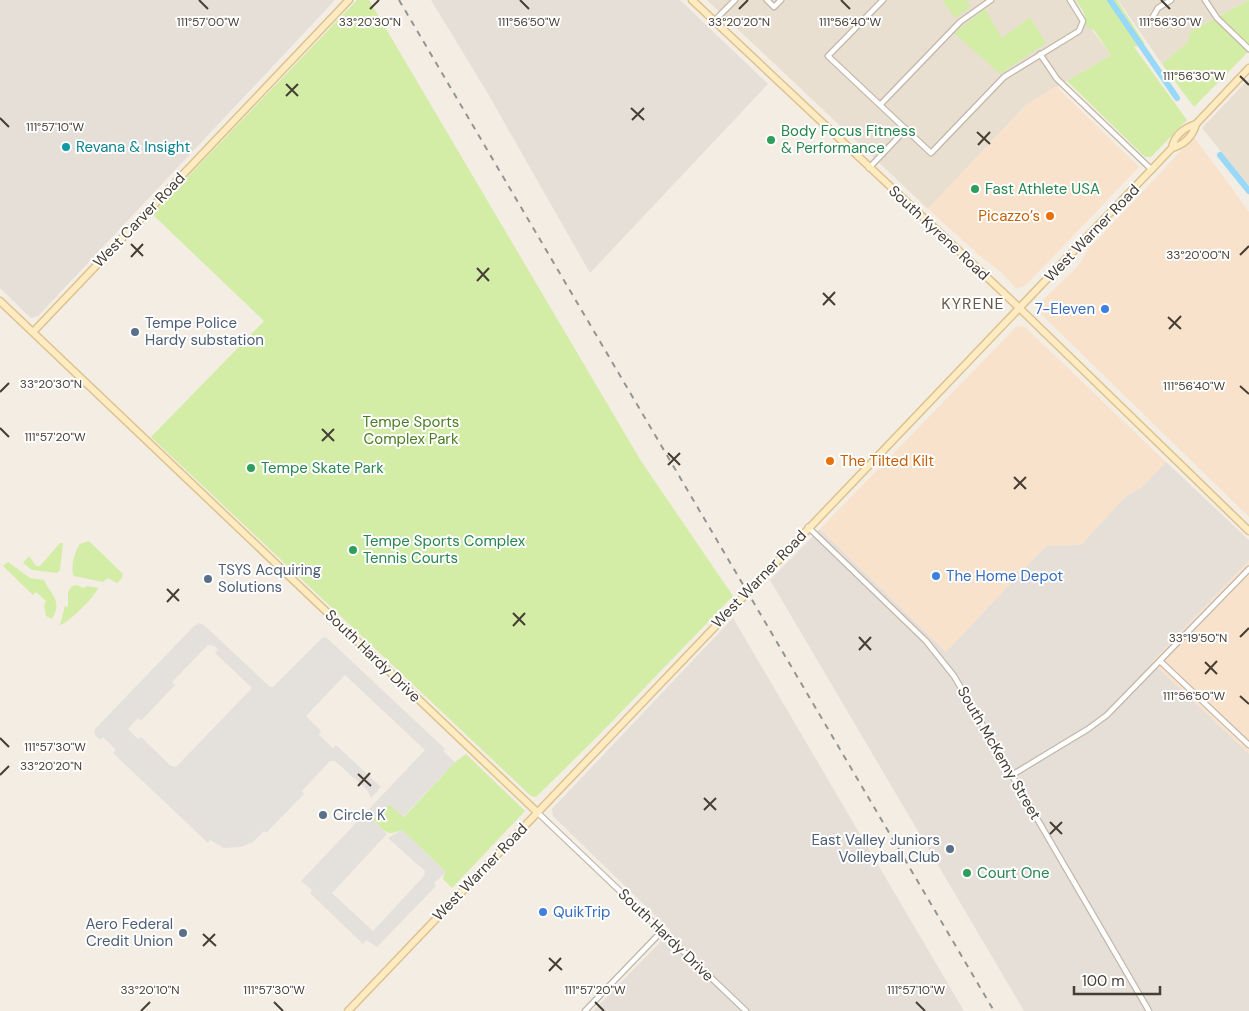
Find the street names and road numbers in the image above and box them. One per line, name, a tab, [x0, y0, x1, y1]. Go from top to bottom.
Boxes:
street label: West Carver Road	[89, 168, 189, 272]
street label: West Warner Road	[1040, 180, 1144, 286]
street label: South Kyrene Road	[884, 181, 994, 285]
street label: West Warner Road	[707, 526, 811, 632]
street label: South Hardy Drive	[321, 605, 425, 707]
street label: South McKemy Street	[953, 683, 1045, 823]
street label: West Warner Road	[428, 819, 532, 925]
street label: South Hardy Drive	[614, 884, 718, 986]

